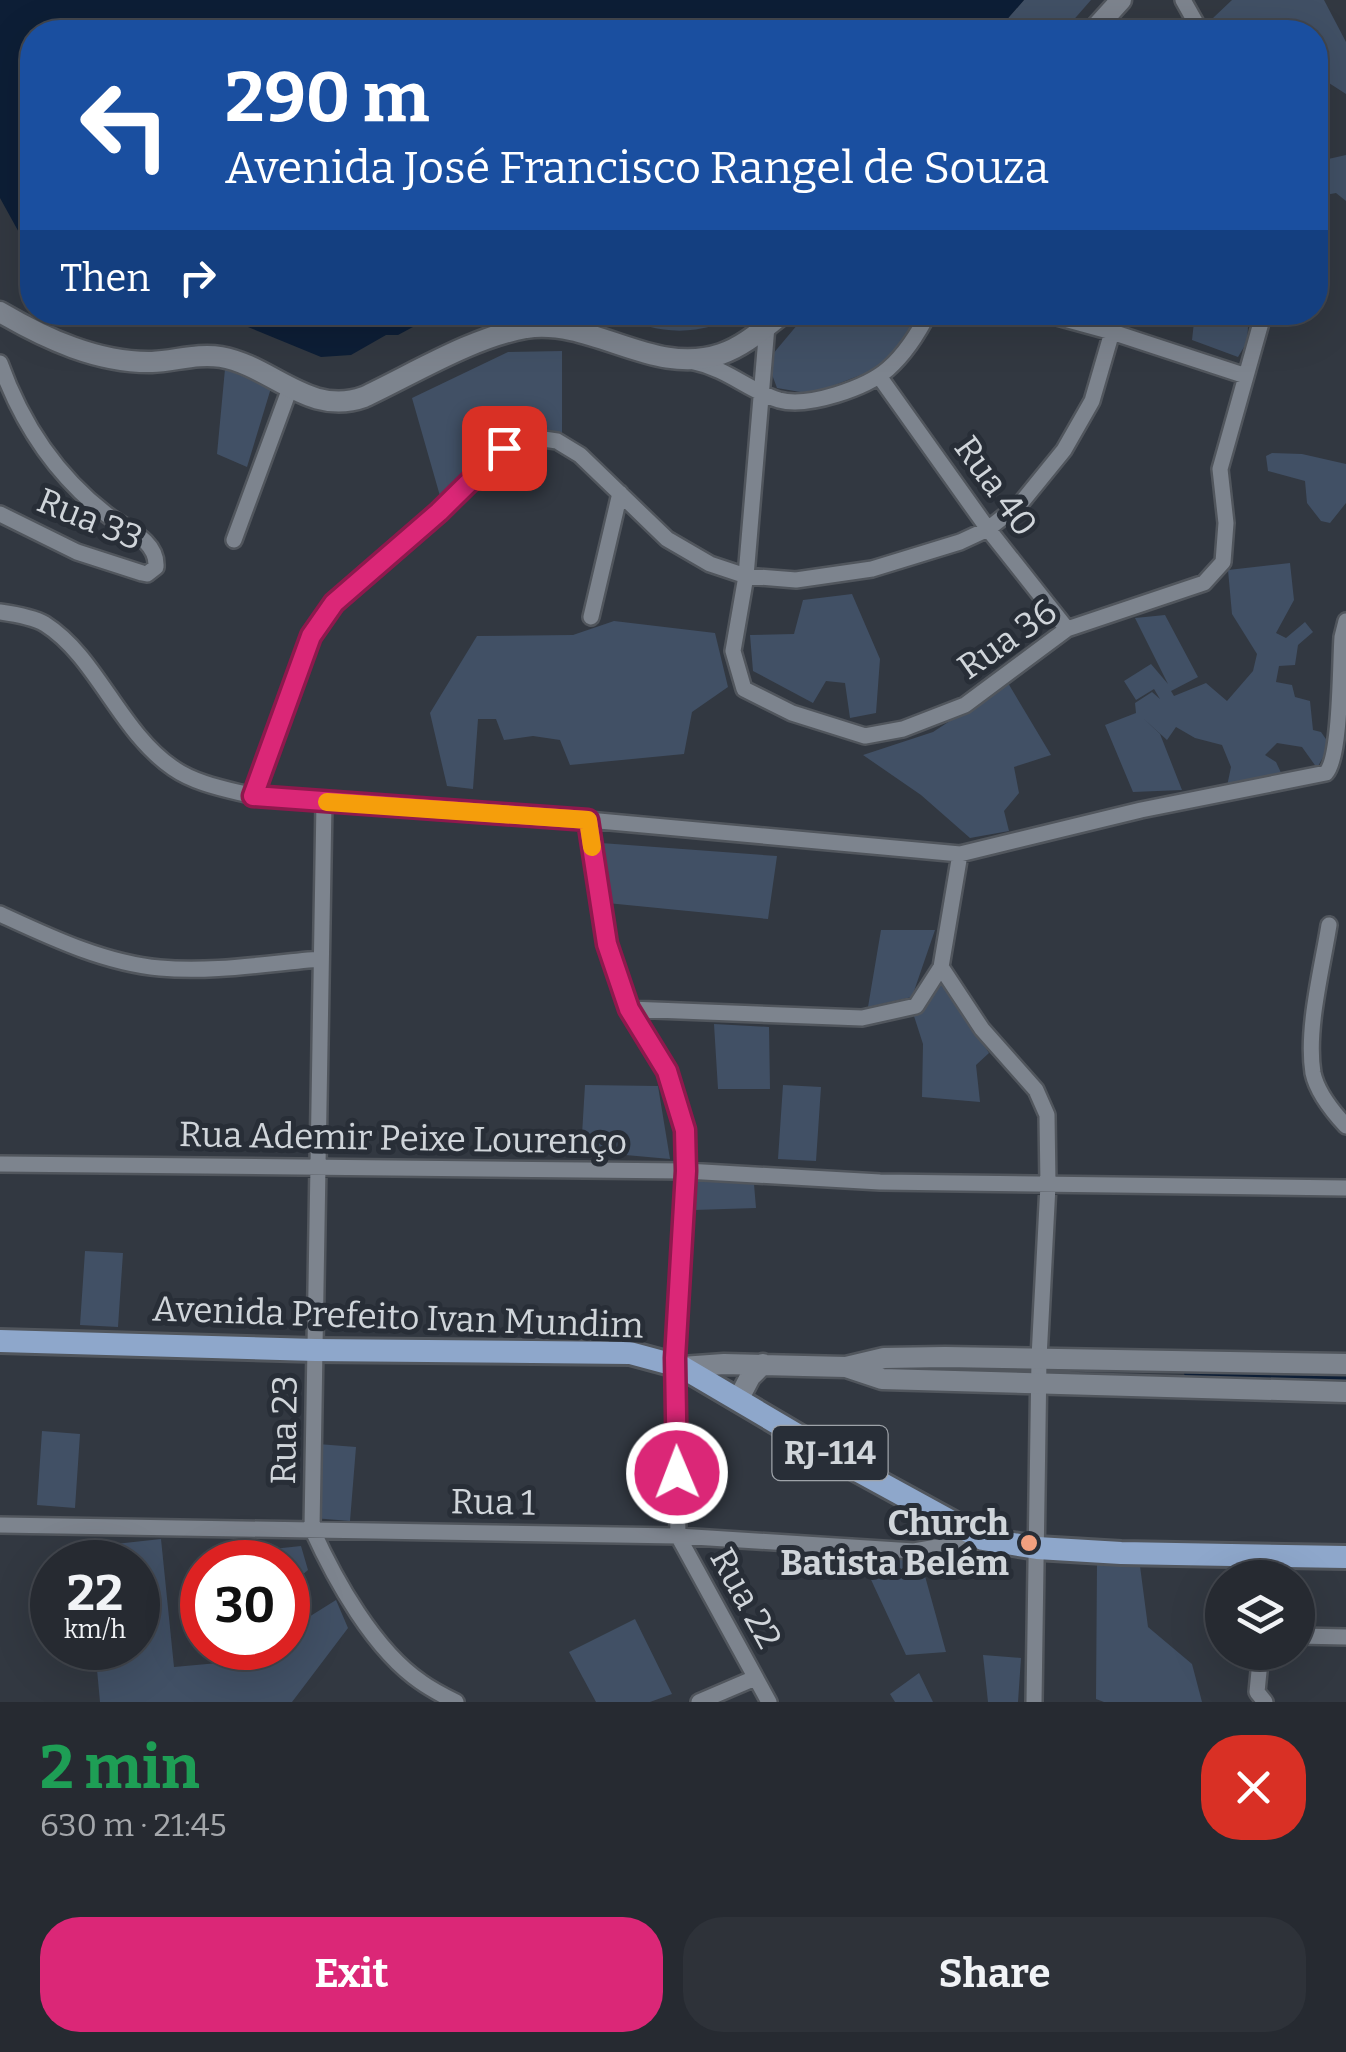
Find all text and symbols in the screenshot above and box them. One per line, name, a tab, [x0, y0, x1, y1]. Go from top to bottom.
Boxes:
text: 290 m	[225, 56, 430, 140]
icon: left	[60, 60, 190, 190]
text: Avenida José Francisco Rangel de Souza	[225, 141, 1049, 195]
icon: right	[170, 250, 225, 305]
text: Then	[60, 255, 150, 301]
pin	[462, 406, 547, 491]
icon: arrive	[477, 421, 532, 476]
street label: Rua 40	[946, 428, 1046, 544]
street label: Rua 33	[31, 479, 149, 559]
street label: Rua 36	[950, 590, 1064, 688]
street label: Rua Ademir Peixe Lourenço	[179, 1113, 627, 1163]
street label: Avenida Prefeito Ivan Mundim	[152, 1287, 644, 1347]
street label: Rua 23	[262, 1375, 306, 1485]
position arrow	[625, 1421, 729, 1525]
road number: RJ-114	[772, 1426, 888, 1480]
street label: Rua 1	[450, 1480, 536, 1524]
place label: Church Batista Belém	[780, 1502, 1010, 1584]
marker: Church Batista Belém	[1018, 1532, 1040, 1554]
speed limit sign: 30	[180, 1540, 310, 1670]
street label: Rua 22	[701, 1540, 791, 1656]
map controls	[1205, 1560, 1315, 1670]
button: layers	[1205, 1560, 1315, 1670]
text: 22	[67, 1563, 123, 1623]
text: km/h	[64, 1615, 126, 1645]
text: 2 min	[40, 1732, 200, 1804]
button: close	[1201, 1735, 1306, 1840]
text: 630 m · 21:45	[40, 1806, 227, 1844]
button: Exit	[40, 1917, 663, 2032]
button: Share	[683, 1917, 1306, 2032]

